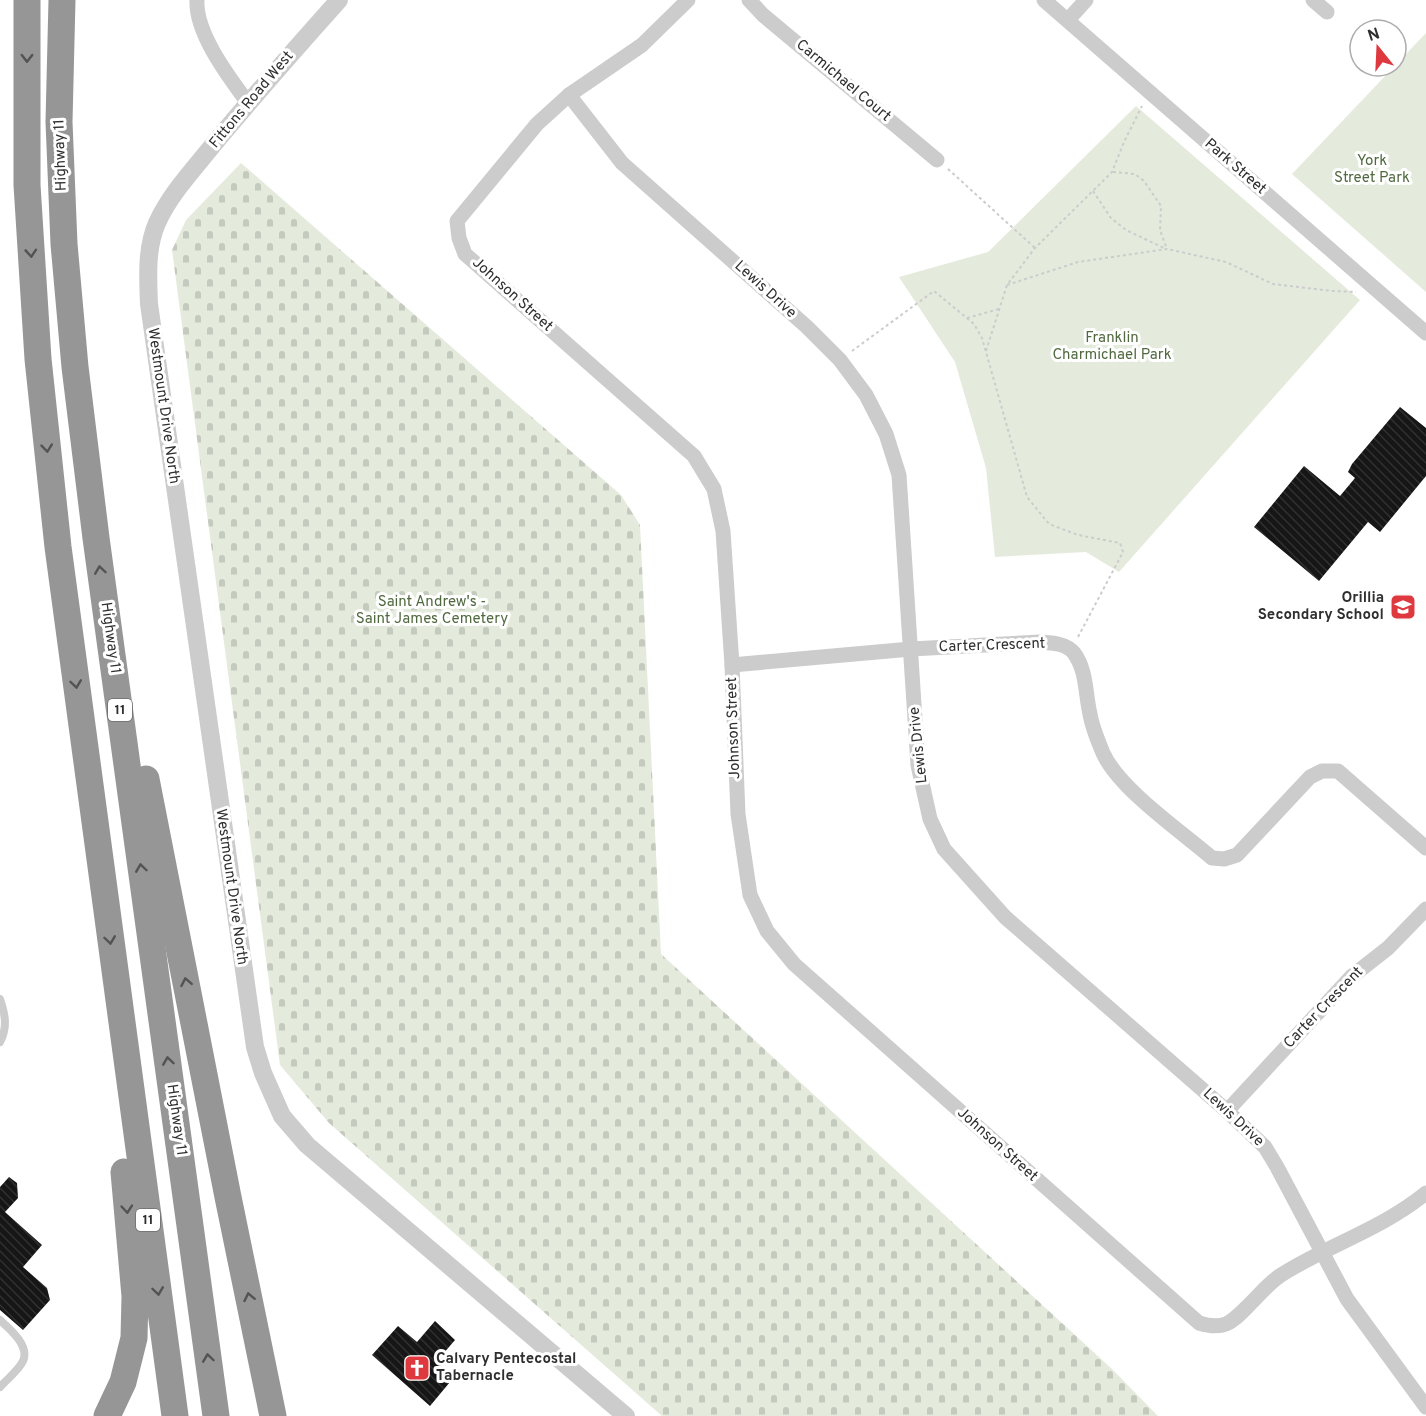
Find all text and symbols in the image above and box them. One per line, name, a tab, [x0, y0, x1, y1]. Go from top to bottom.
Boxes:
north arrow	[1348, 18, 1408, 78]
text: N	[1365, 24, 1383, 47]
street label: Carmichael Court	[792, 36, 894, 126]
street label: Fittons Road West	[206, 47, 298, 153]
one-way arrow	[21, 54, 33, 63]
street label: Highway 11	[50, 119, 72, 191]
street label: Park Street	[1200, 135, 1270, 199]
park label: York Street Park	[1334, 152, 1410, 188]
one-way arrow	[24, 249, 37, 258]
street label: Johnson Street	[468, 254, 556, 336]
street label: Lewis Drive	[730, 257, 800, 323]
street label: Westmount Drive North	[143, 327, 183, 485]
park label: Franklin Charmichael Park	[1052, 329, 1172, 365]
one-way arrow	[40, 443, 53, 452]
one-way arrow	[95, 566, 107, 575]
place label: Orillia Secondary School	[1258, 589, 1384, 625]
school or university icon: Orillia Secondary School	[1388, 592, 1418, 622]
park label: Saint Andrew's - Saint James Cemetery	[356, 593, 508, 629]
street label: Highway 11	[96, 601, 124, 675]
street label: Carter Crescent	[938, 635, 1046, 657]
street label: Johnson Street	[723, 677, 745, 779]
one-way arrow	[69, 680, 82, 689]
road number: 11	[108, 699, 132, 721]
street label: Lewis Drive	[906, 706, 932, 784]
street label: Westmount Drive North	[211, 808, 251, 966]
one-way arrow	[136, 863, 148, 872]
one-way arrow	[104, 936, 116, 945]
street label: Carter Crescent	[1280, 963, 1368, 1053]
one-way arrow	[180, 978, 193, 988]
one-way arrow	[162, 1056, 174, 1065]
street label: Highway 11	[162, 1083, 190, 1157]
street label: Lewis Drive	[1198, 1085, 1268, 1151]
street label: Johnson Street	[953, 1104, 1041, 1186]
one-way arrow	[121, 1204, 134, 1213]
road number: 11	[136, 1209, 160, 1231]
one-way arrow	[151, 1286, 163, 1295]
one-way arrow	[243, 1292, 256, 1302]
place label: Calvary Pentecostal Tabernacle	[436, 1350, 576, 1386]
one-way arrow	[203, 1353, 215, 1363]
church icon: Calvary Pentecostal Tabernacle	[402, 1353, 432, 1383]

